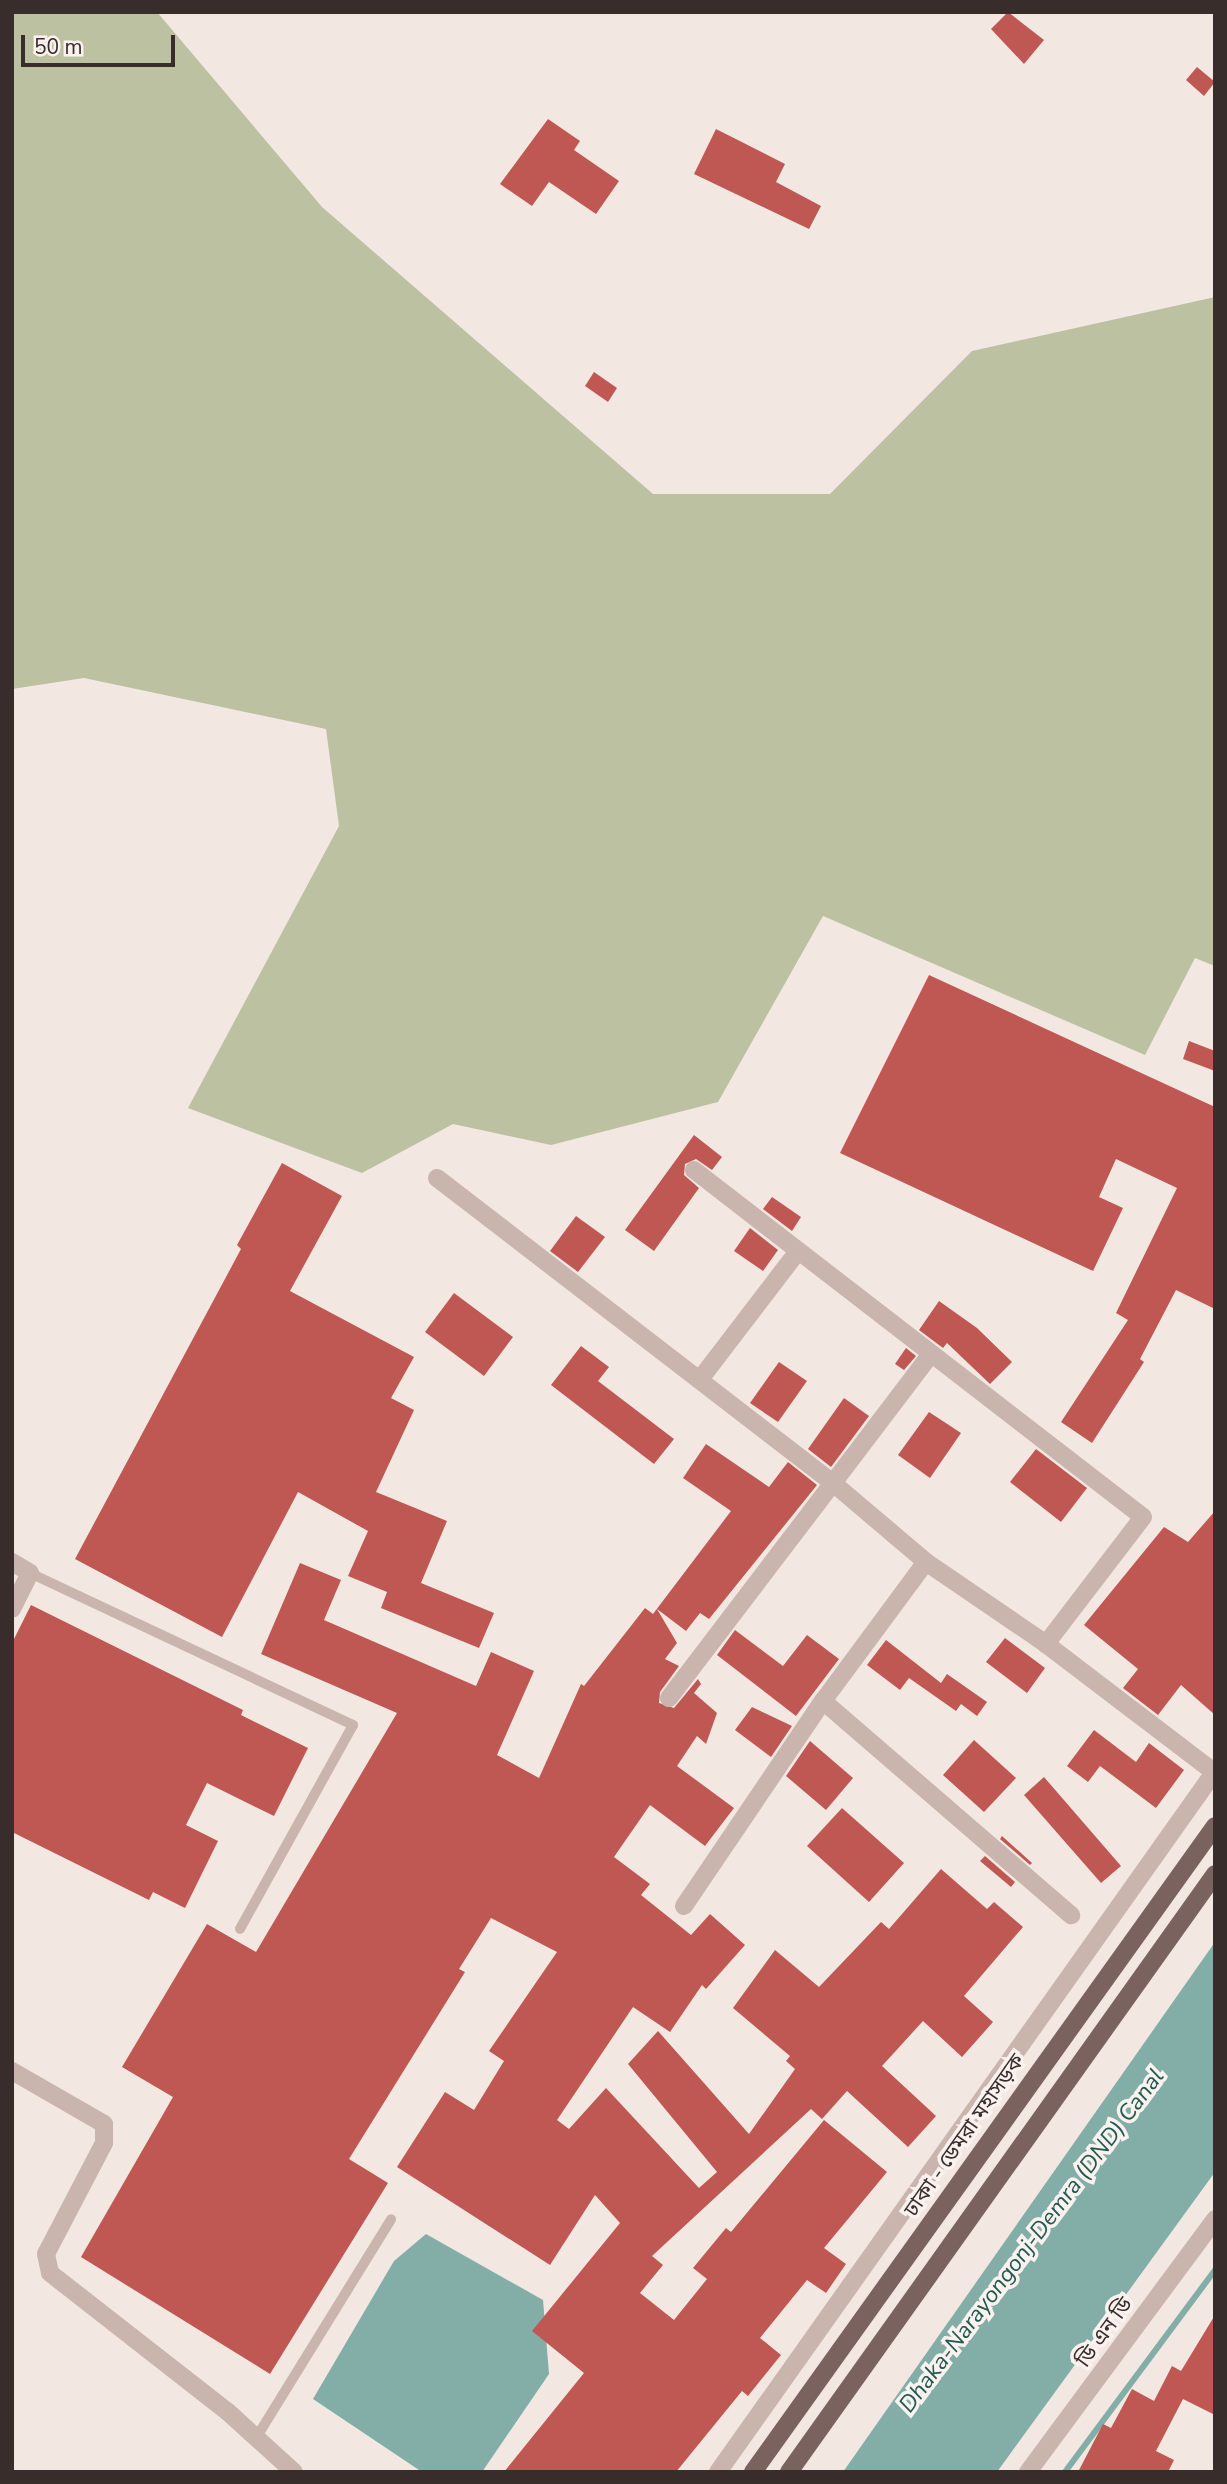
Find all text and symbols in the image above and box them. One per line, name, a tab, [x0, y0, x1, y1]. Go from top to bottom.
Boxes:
scale bar	[24, 21, 178, 65]
text: 50 m	[34, 33, 83, 61]
street label: ঢাকা - ডেমরা মহাসড়ক	[898, 2049, 1030, 2221]
water label: Dhaka-Narayongonj-Demra (DND) Canal	[894, 2064, 1170, 2418]
street label: ডি এন ডি	[1070, 2292, 1138, 2372]

